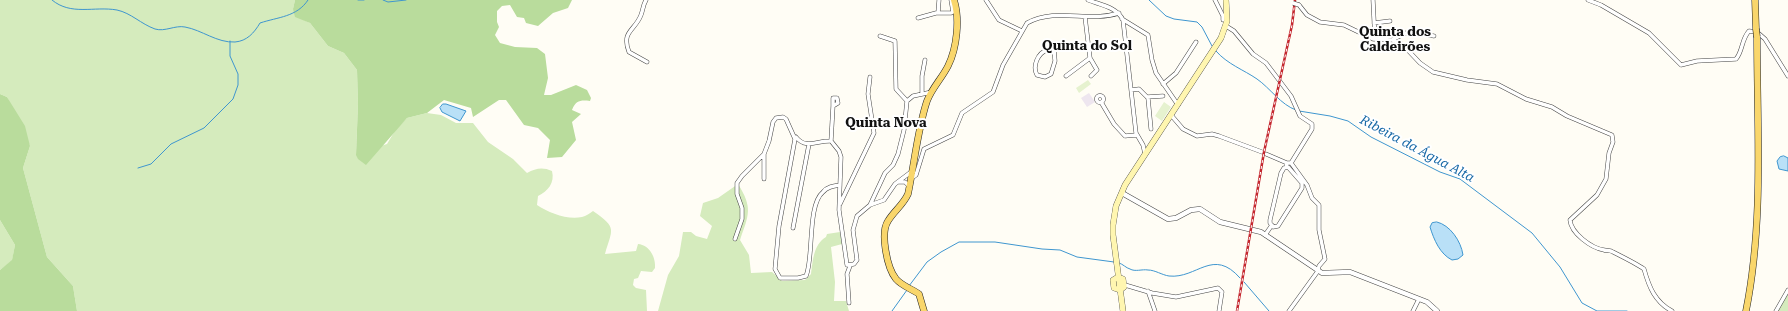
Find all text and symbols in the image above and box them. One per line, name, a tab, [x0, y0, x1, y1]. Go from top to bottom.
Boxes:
district label: Quinta dos Caldeirões	[1359, 24, 1431, 55]
district label: Quinta do Sol	[1042, 38, 1132, 54]
water label: Ribeira da Água Alta	[1357, 112, 1477, 186]
district label: Quinta Nova	[845, 115, 927, 131]

